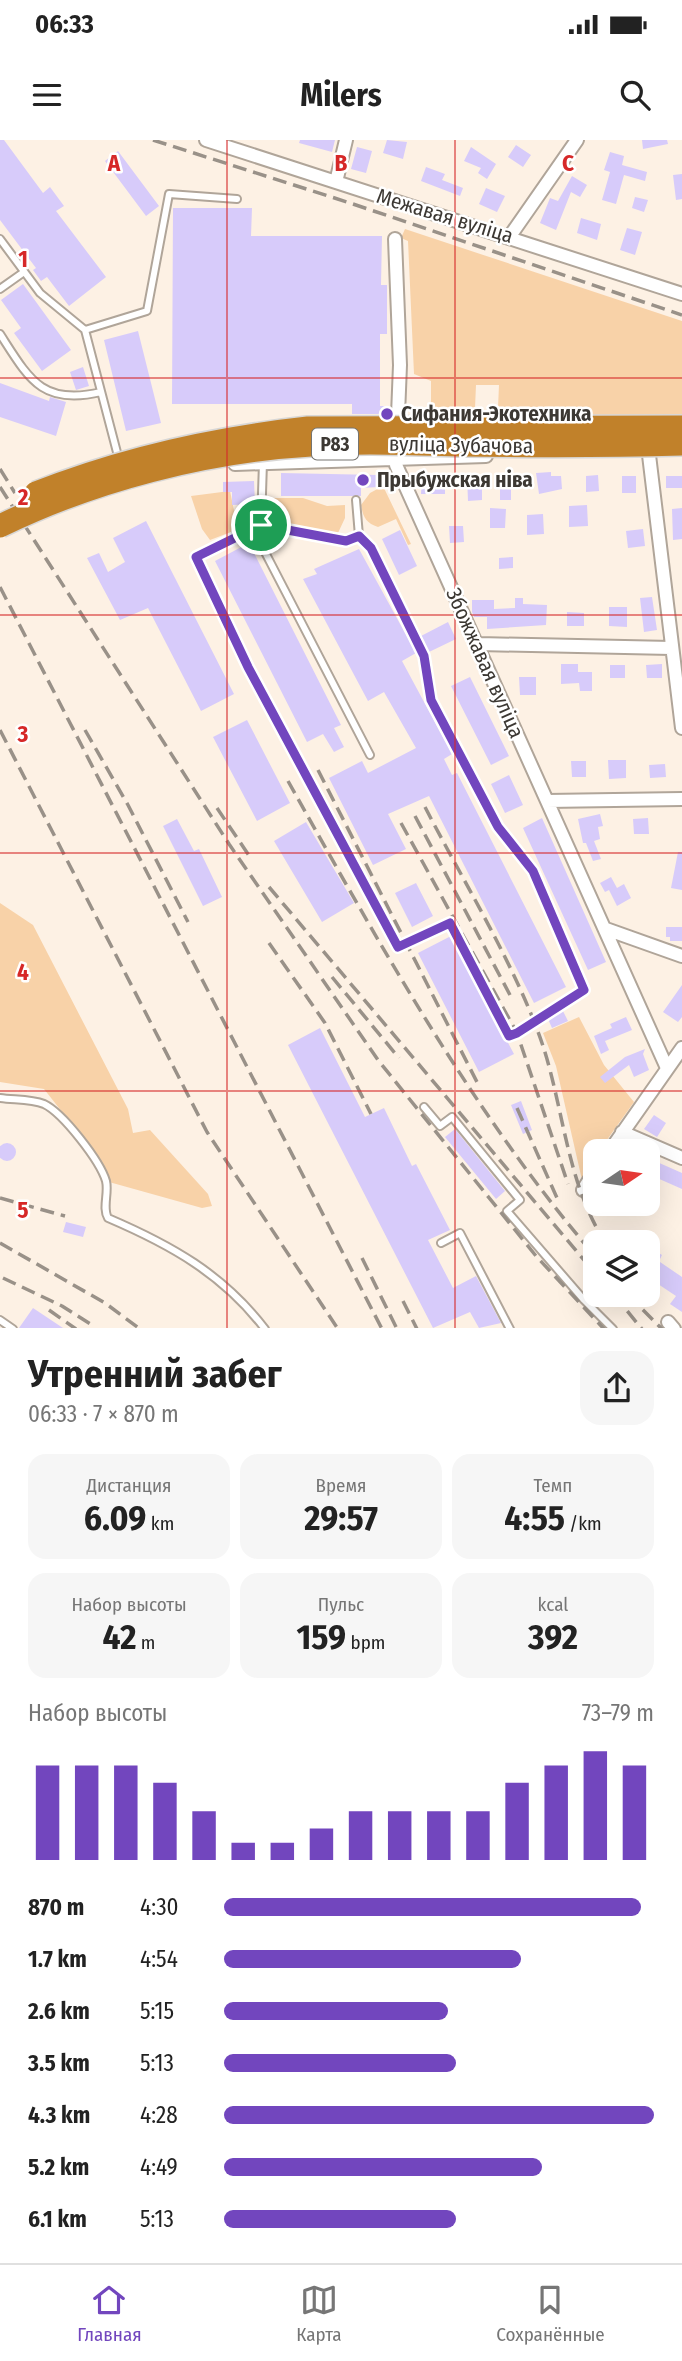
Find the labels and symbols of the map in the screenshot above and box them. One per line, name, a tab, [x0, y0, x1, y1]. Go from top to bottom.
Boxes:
text: A	[107, 149, 121, 177]
text: B	[335, 149, 348, 177]
text: C	[562, 149, 574, 177]
street label: Межавая вуліца	[374, 183, 516, 249]
text: 1	[18, 245, 28, 273]
place label: Сифания-Экотехника	[401, 401, 592, 427]
marker: Сифания-Экотехника	[379, 406, 395, 422]
road number: Р83	[312, 428, 358, 460]
street label: вуліца Зубачова	[389, 431, 533, 459]
place label: Прыбужская ніва	[377, 467, 533, 493]
marker: Прыбужская ніва	[355, 472, 371, 488]
text: 2	[17, 483, 29, 511]
pin	[231, 495, 291, 555]
street label: Збожжавая вуліца	[440, 584, 530, 742]
text: 3	[17, 720, 29, 748]
text: 4	[17, 958, 29, 986]
north arrow	[583, 1139, 660, 1216]
text: 5	[17, 1196, 29, 1224]

